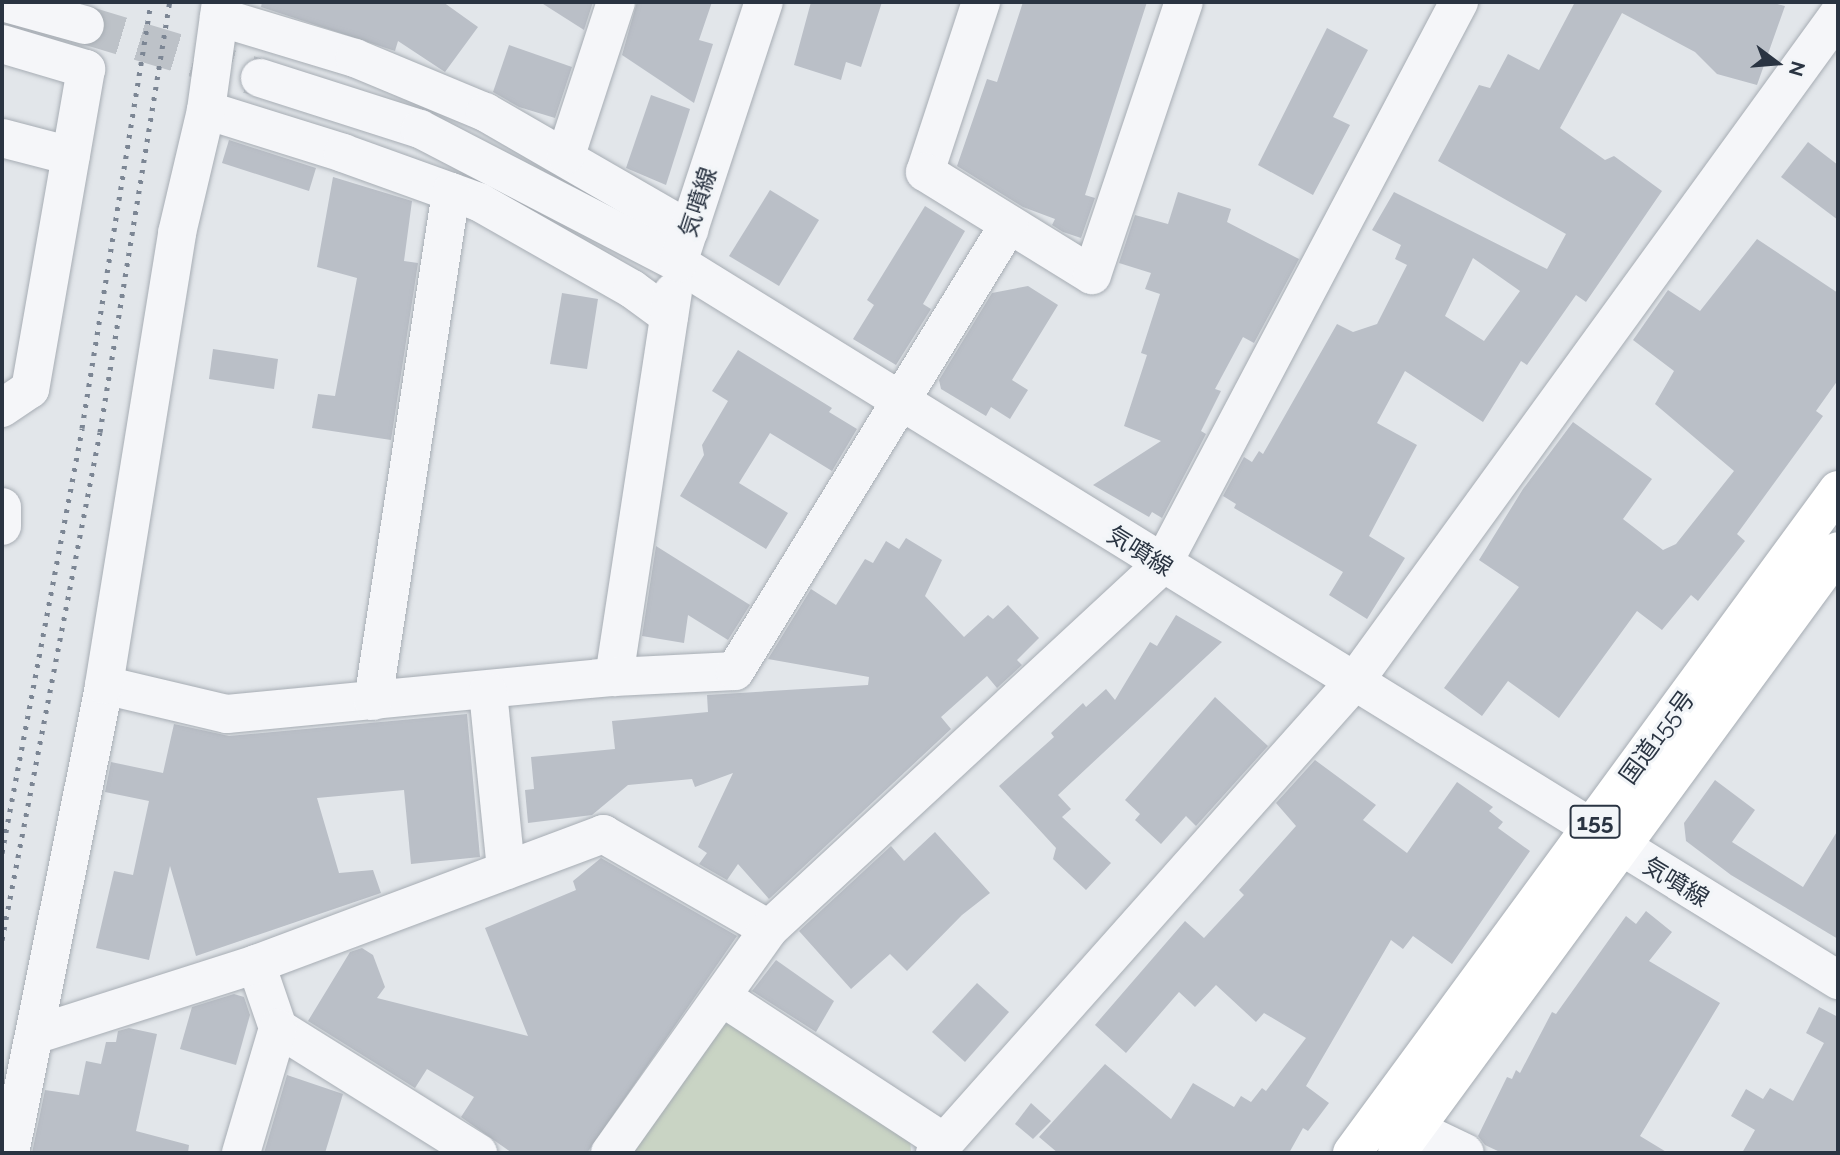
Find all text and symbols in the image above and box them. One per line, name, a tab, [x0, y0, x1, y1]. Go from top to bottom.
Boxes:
north arrow	[1742, 28, 1812, 98]
text: N	[1785, 59, 1810, 79]
street label: 気噴線	[673, 163, 723, 241]
street label: 気噴線	[1102, 520, 1178, 582]
street label: 国道155号	[1613, 685, 1701, 789]
road number: 155	[1569, 802, 1621, 842]
street label: 気噴線	[1638, 851, 1714, 913]

